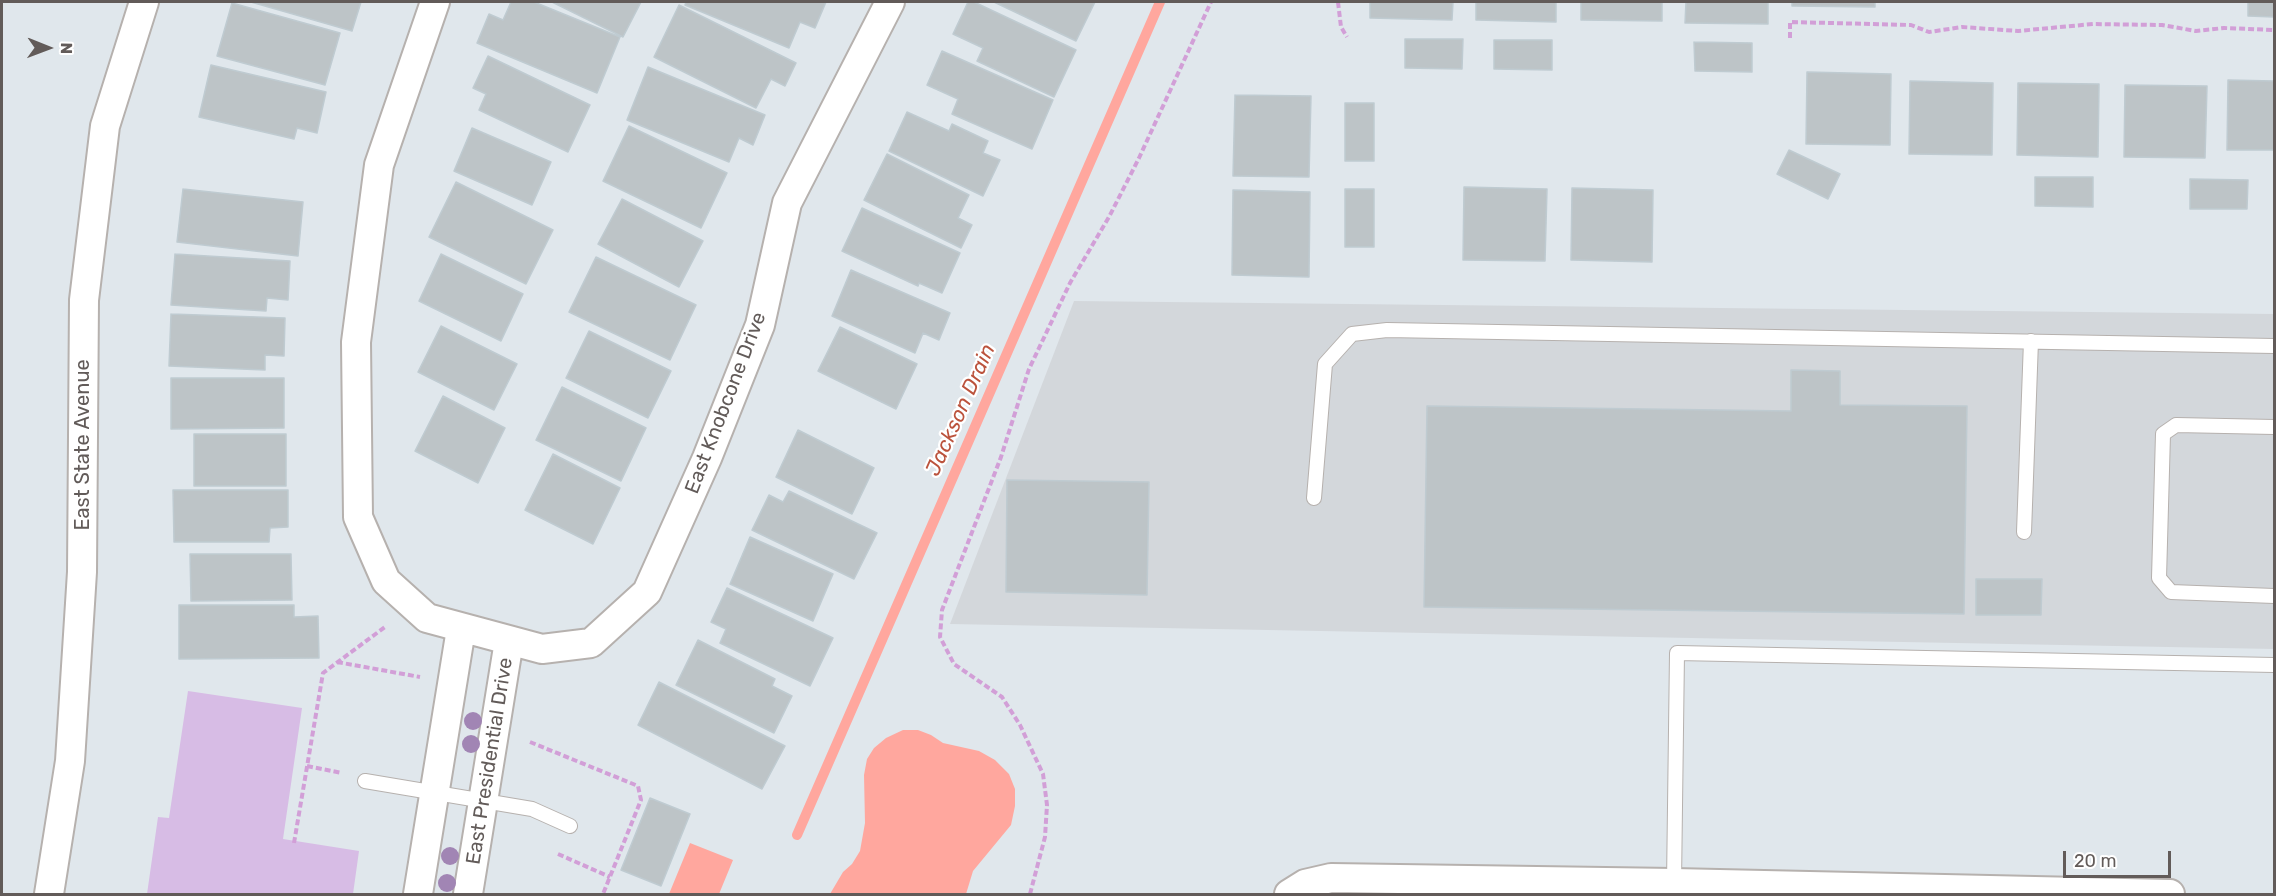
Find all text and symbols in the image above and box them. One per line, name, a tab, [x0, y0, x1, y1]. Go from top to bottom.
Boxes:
north arrow	[18, 18, 78, 78]
text: N	[57, 42, 76, 54]
street label: East Knobcone Drive	[680, 309, 772, 497]
water label: Jackson Drain	[921, 340, 1001, 480]
street label: East State Avenue	[71, 359, 95, 531]
street label: East Presidential Drive	[462, 656, 518, 866]
scale bar	[2066, 839, 2174, 877]
text: 20 m	[2074, 850, 2116, 872]

